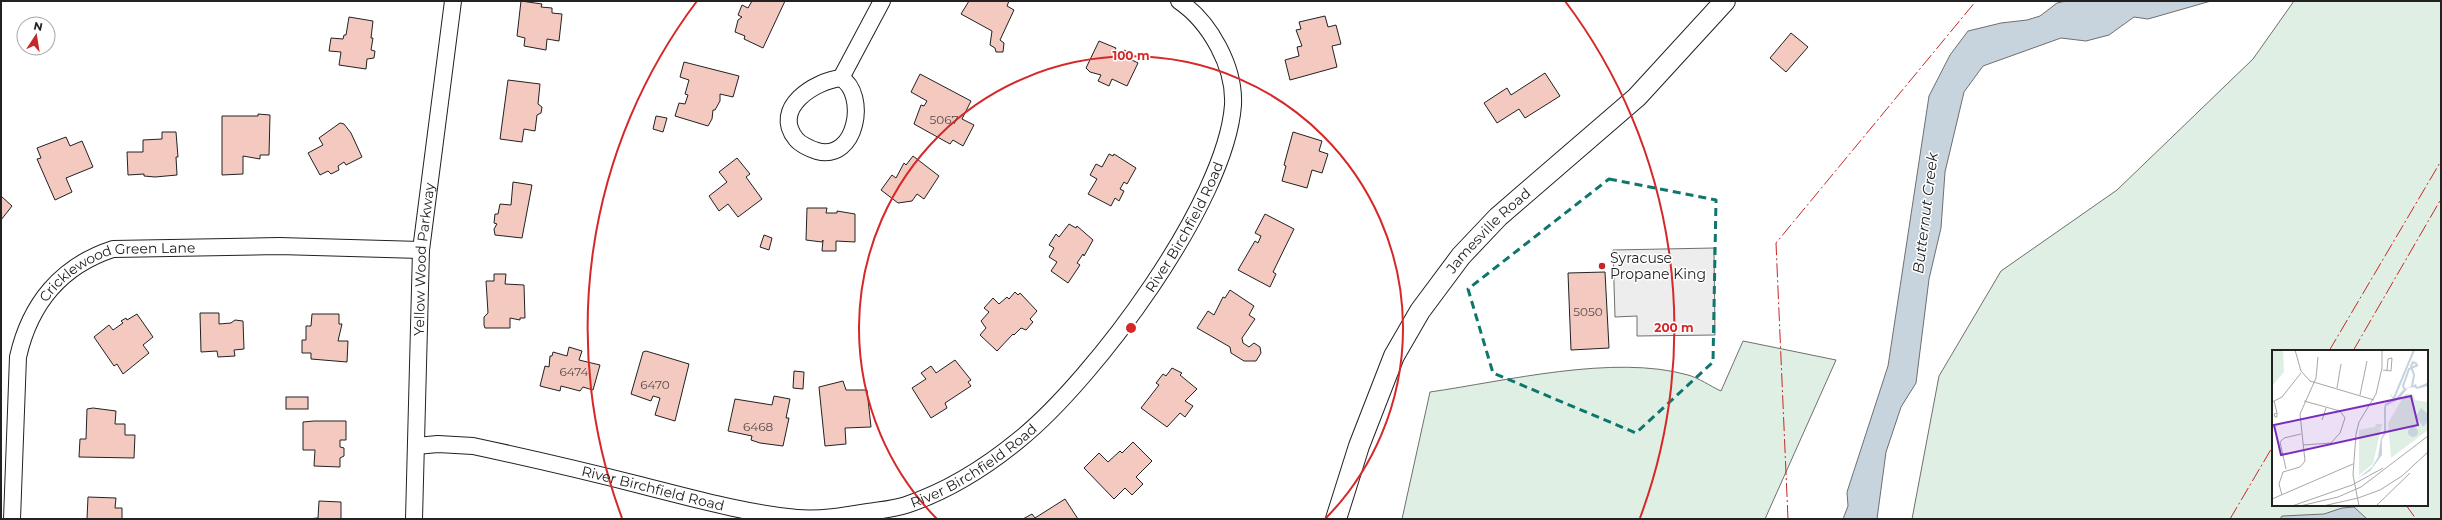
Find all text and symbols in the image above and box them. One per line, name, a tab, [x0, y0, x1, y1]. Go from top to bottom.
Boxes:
north arrow	[16, 16, 56, 56]
text: N	[32, 18, 44, 34]
text: 100 m	[1113, 48, 1149, 63]
house number: 5067	[929, 112, 959, 127]
water label: Butternut Creek	[1908, 150, 1942, 275]
street label: River Birchfield Road	[1141, 159, 1227, 296]
street label: Yellow Wood Parkway	[410, 181, 439, 336]
street label: Jamesville Road	[1442, 184, 1534, 278]
street label: Cricklewood Green Lane	[35, 239, 196, 305]
place label: Syracuse Propane King	[1610, 249, 1706, 283]
marker: Syracuse Propane King	[1597, 261, 1607, 271]
house number: 5050	[1573, 304, 1603, 319]
text: 200 m	[1654, 320, 1694, 335]
centre of rings	[1124, 321, 1138, 335]
inset map	[2272, 350, 2428, 506]
house number: 6474	[560, 364, 588, 379]
house number: 6470	[640, 377, 670, 392]
house number: 6468	[743, 419, 773, 434]
street label: River Birchfield Road	[908, 420, 1041, 512]
street label: River Birchfield Road	[580, 462, 726, 515]

